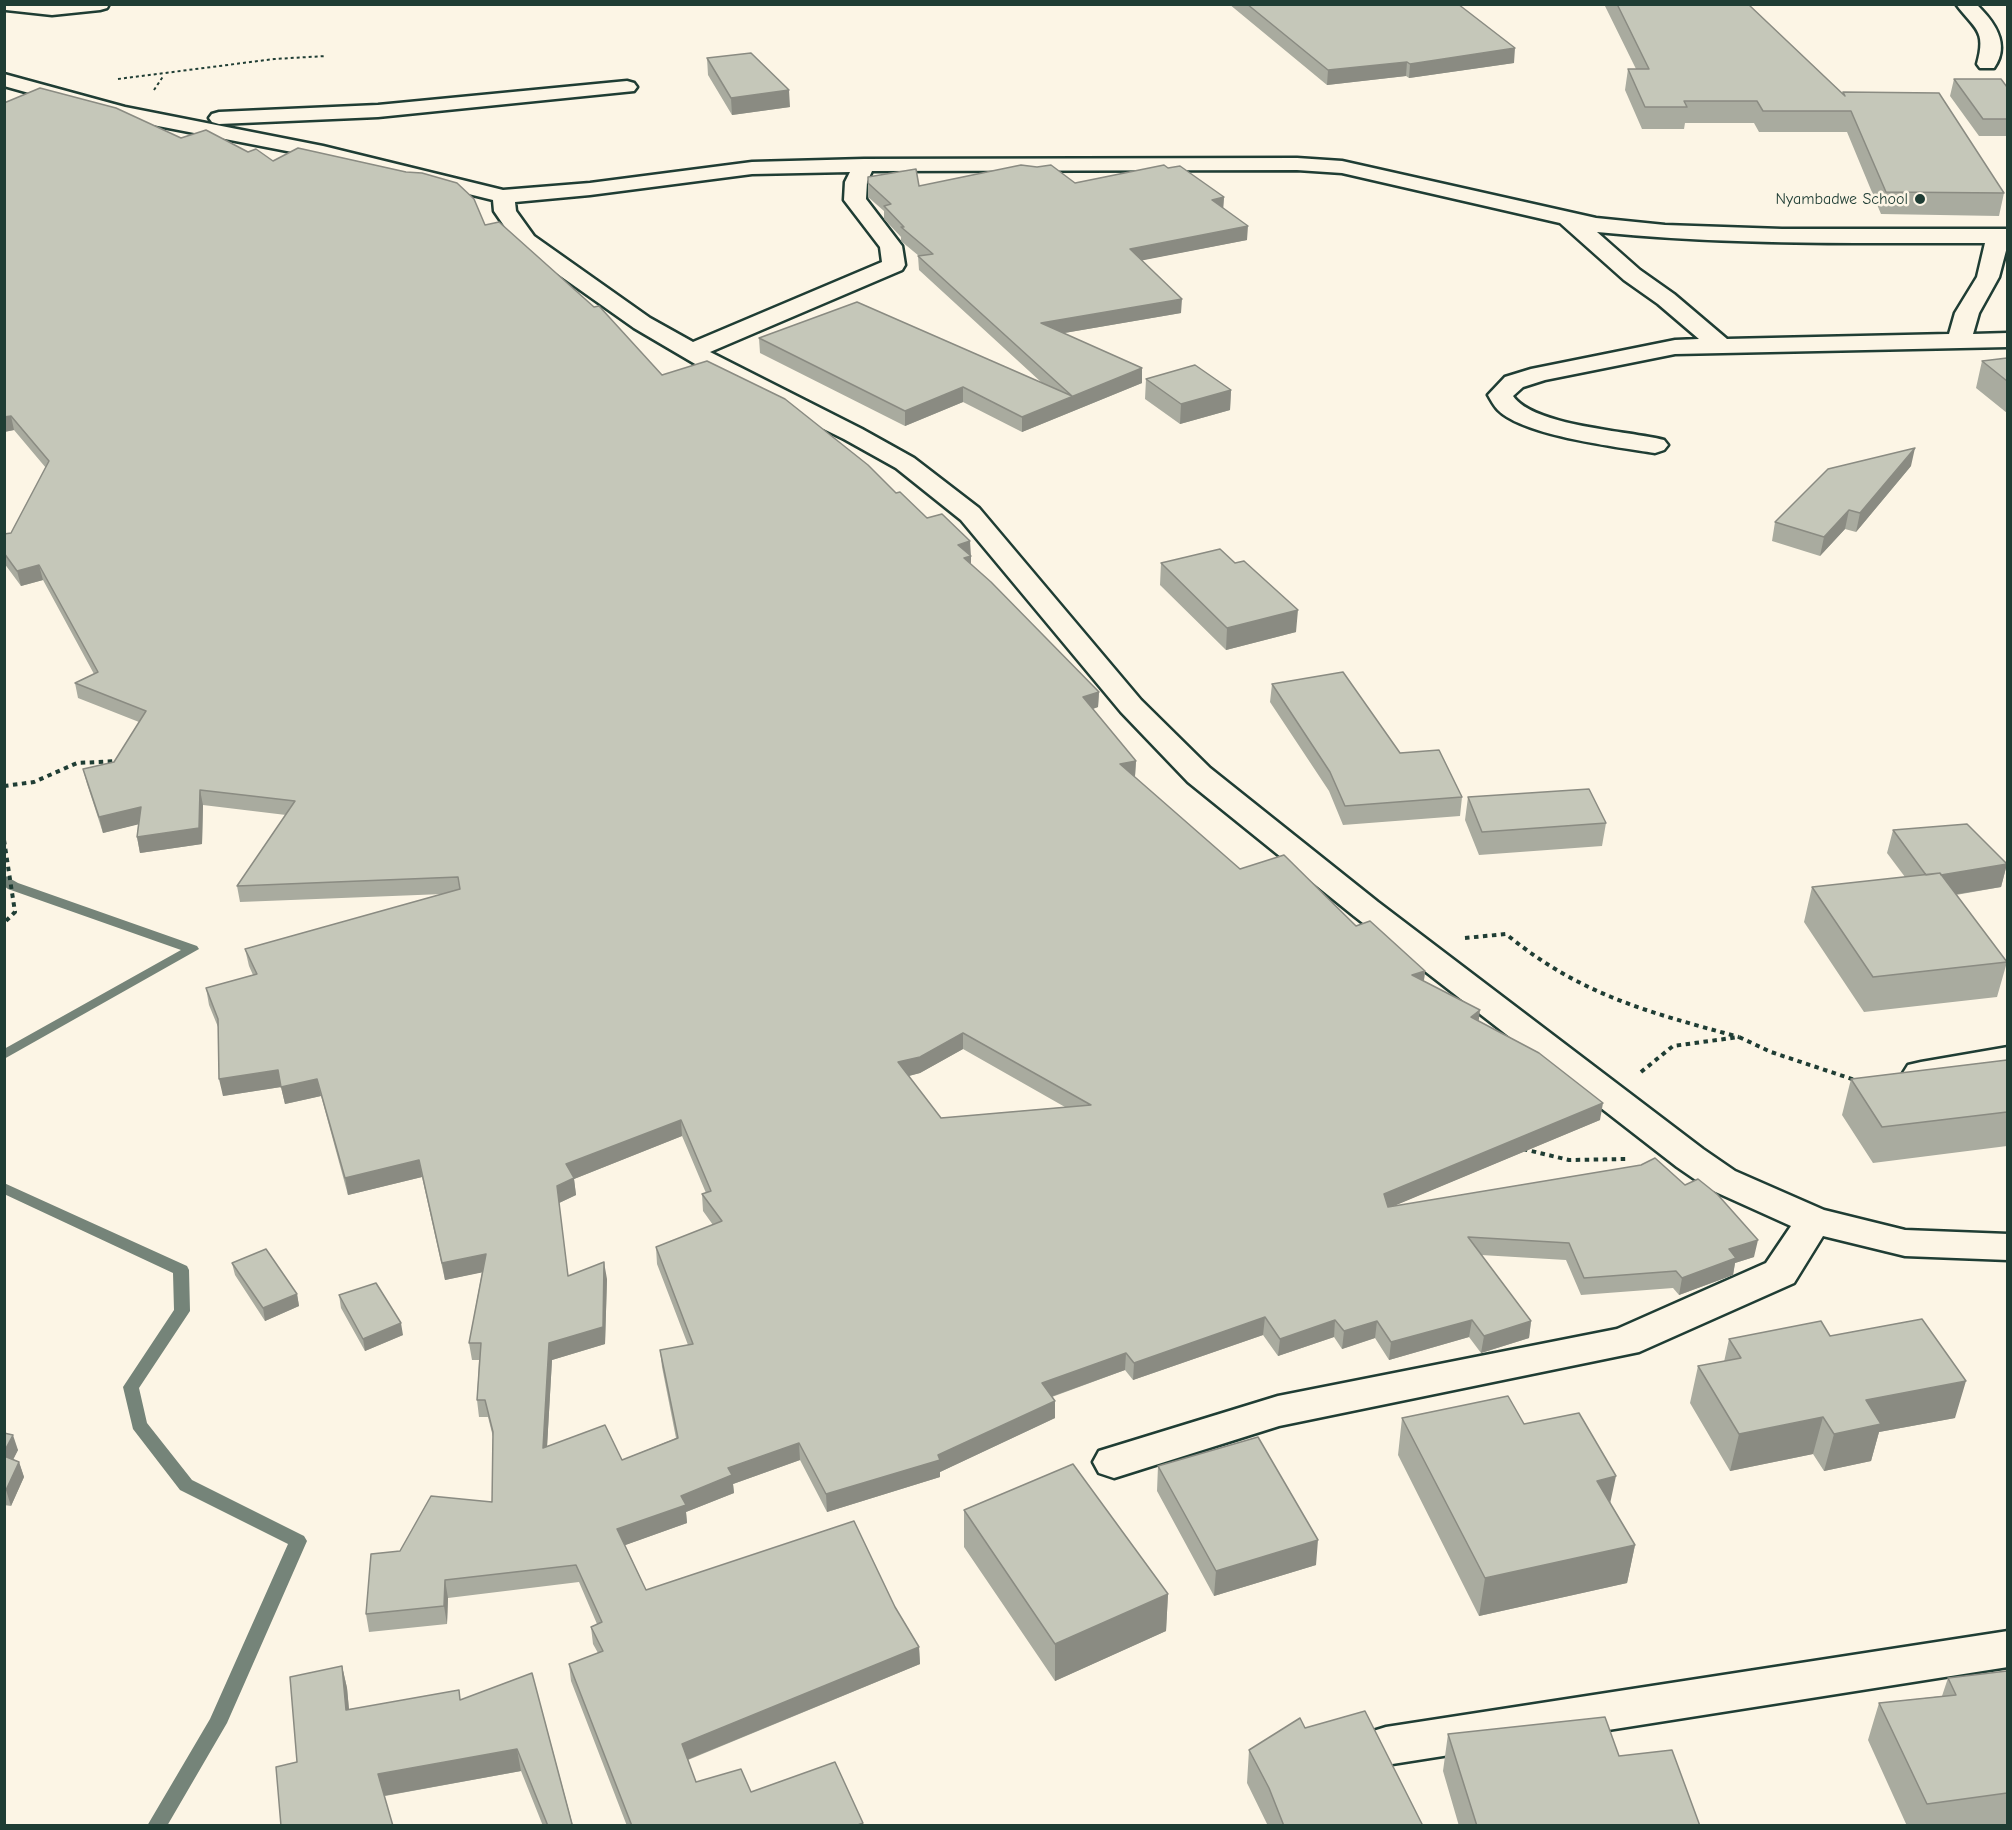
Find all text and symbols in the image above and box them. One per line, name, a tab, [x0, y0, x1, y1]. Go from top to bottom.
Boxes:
place label: Nyambadwe School	[1776, 189, 1908, 209]
marker: Nyambadwe School	[1913, 192, 1927, 206]

